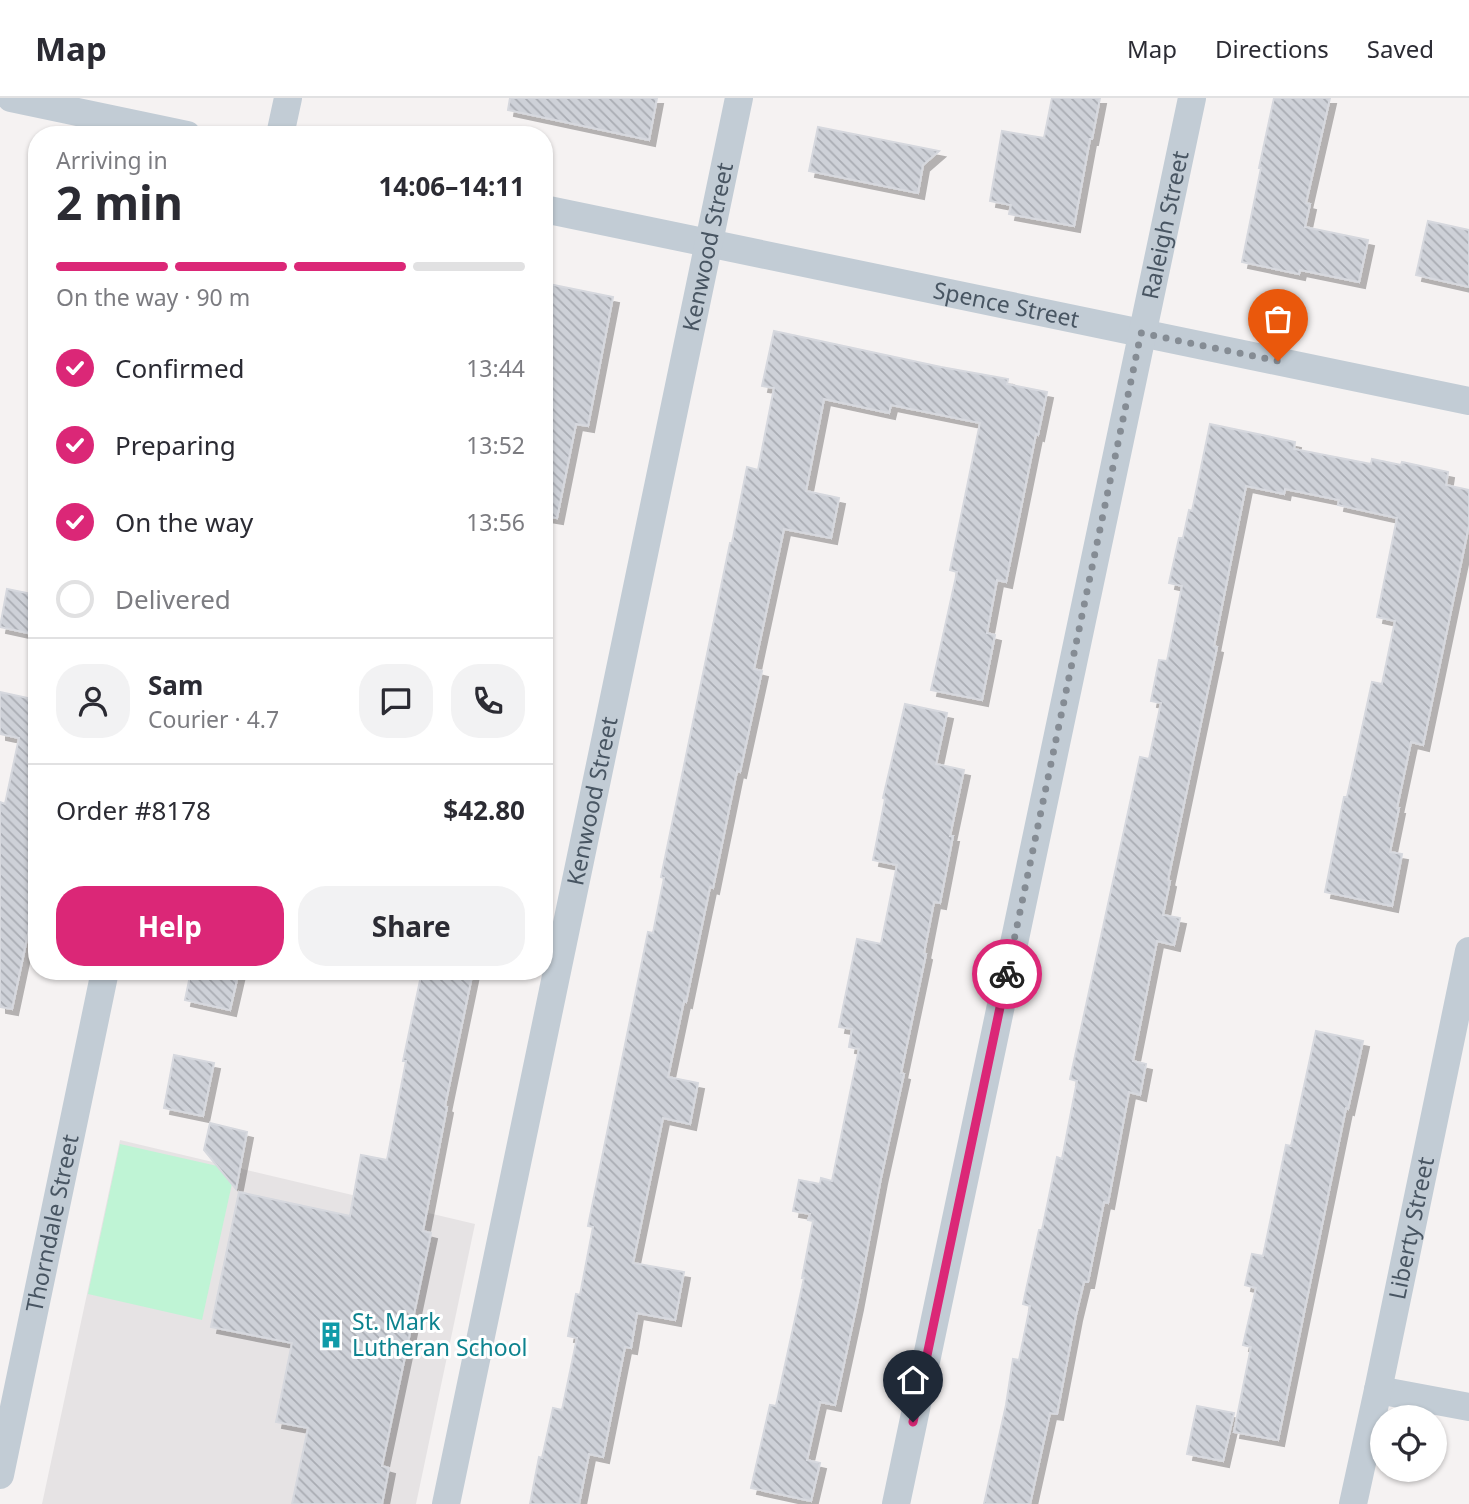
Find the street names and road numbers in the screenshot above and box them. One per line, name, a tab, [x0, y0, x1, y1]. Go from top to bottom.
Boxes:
street label: Raleigh Street	[1133, 148, 1195, 302]
street label: Kenwood Street	[674, 159, 740, 334]
street label: Spence Street	[930, 273, 1082, 335]
street label: Kenwood Street	[558, 714, 625, 888]
street label: Thorndale Street	[17, 1131, 86, 1315]
street label: Liberty Street	[1380, 1154, 1441, 1302]

